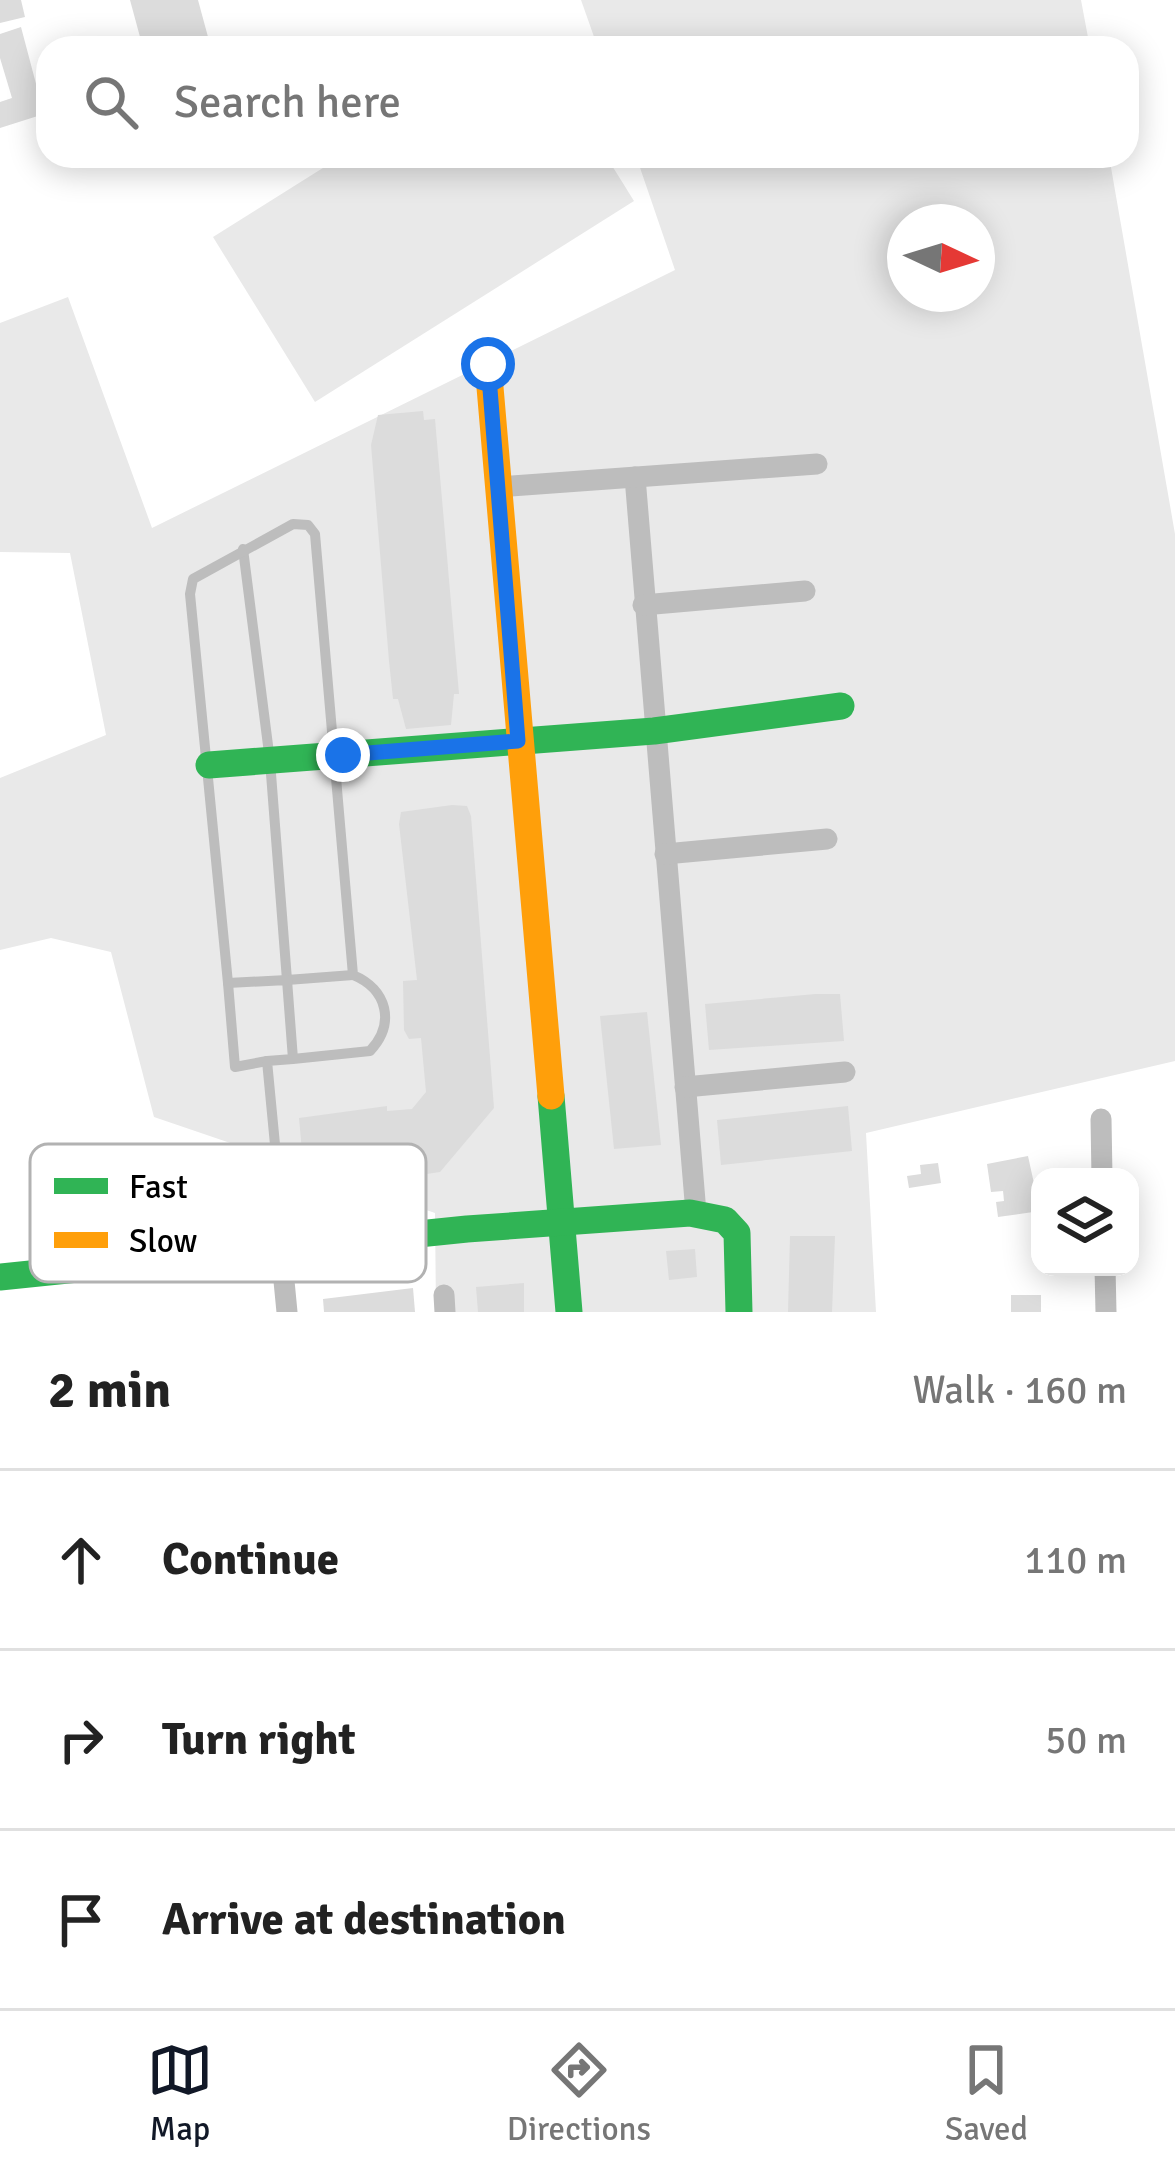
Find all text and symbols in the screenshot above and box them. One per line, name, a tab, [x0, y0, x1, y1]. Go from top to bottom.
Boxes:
search box	[36, 36, 1139, 168]
icon: search	[78, 69, 144, 135]
text: Search here	[174, 75, 401, 130]
north arrow	[887, 204, 995, 312]
route start	[461, 337, 515, 391]
route end	[316, 728, 370, 782]
legend	[30, 1144, 426, 1282]
text: Fast	[129, 1167, 188, 1208]
map controls	[1031, 1168, 1139, 1276]
button: layers	[1031, 1168, 1139, 1276]
text: Slow	[129, 1221, 198, 1262]
text: 2 min	[48, 1359, 171, 1422]
text: Walk · 160 m	[913, 1366, 1127, 1414]
icon: ahead	[48, 1527, 114, 1593]
text: Continue	[162, 1532, 339, 1587]
text: 110 m	[1024, 1536, 1127, 1584]
icon: right	[48, 1707, 114, 1773]
text: Turn right	[162, 1712, 356, 1767]
text: 50 m	[1045, 1716, 1127, 1764]
icon: arrive	[48, 1887, 114, 1953]
text: Arrive at destination	[162, 1892, 566, 1947]
tab: Map	[147, 2037, 213, 2150]
tab: Directions	[507, 2037, 651, 2150]
tab: Saved	[945, 2037, 1028, 2150]

